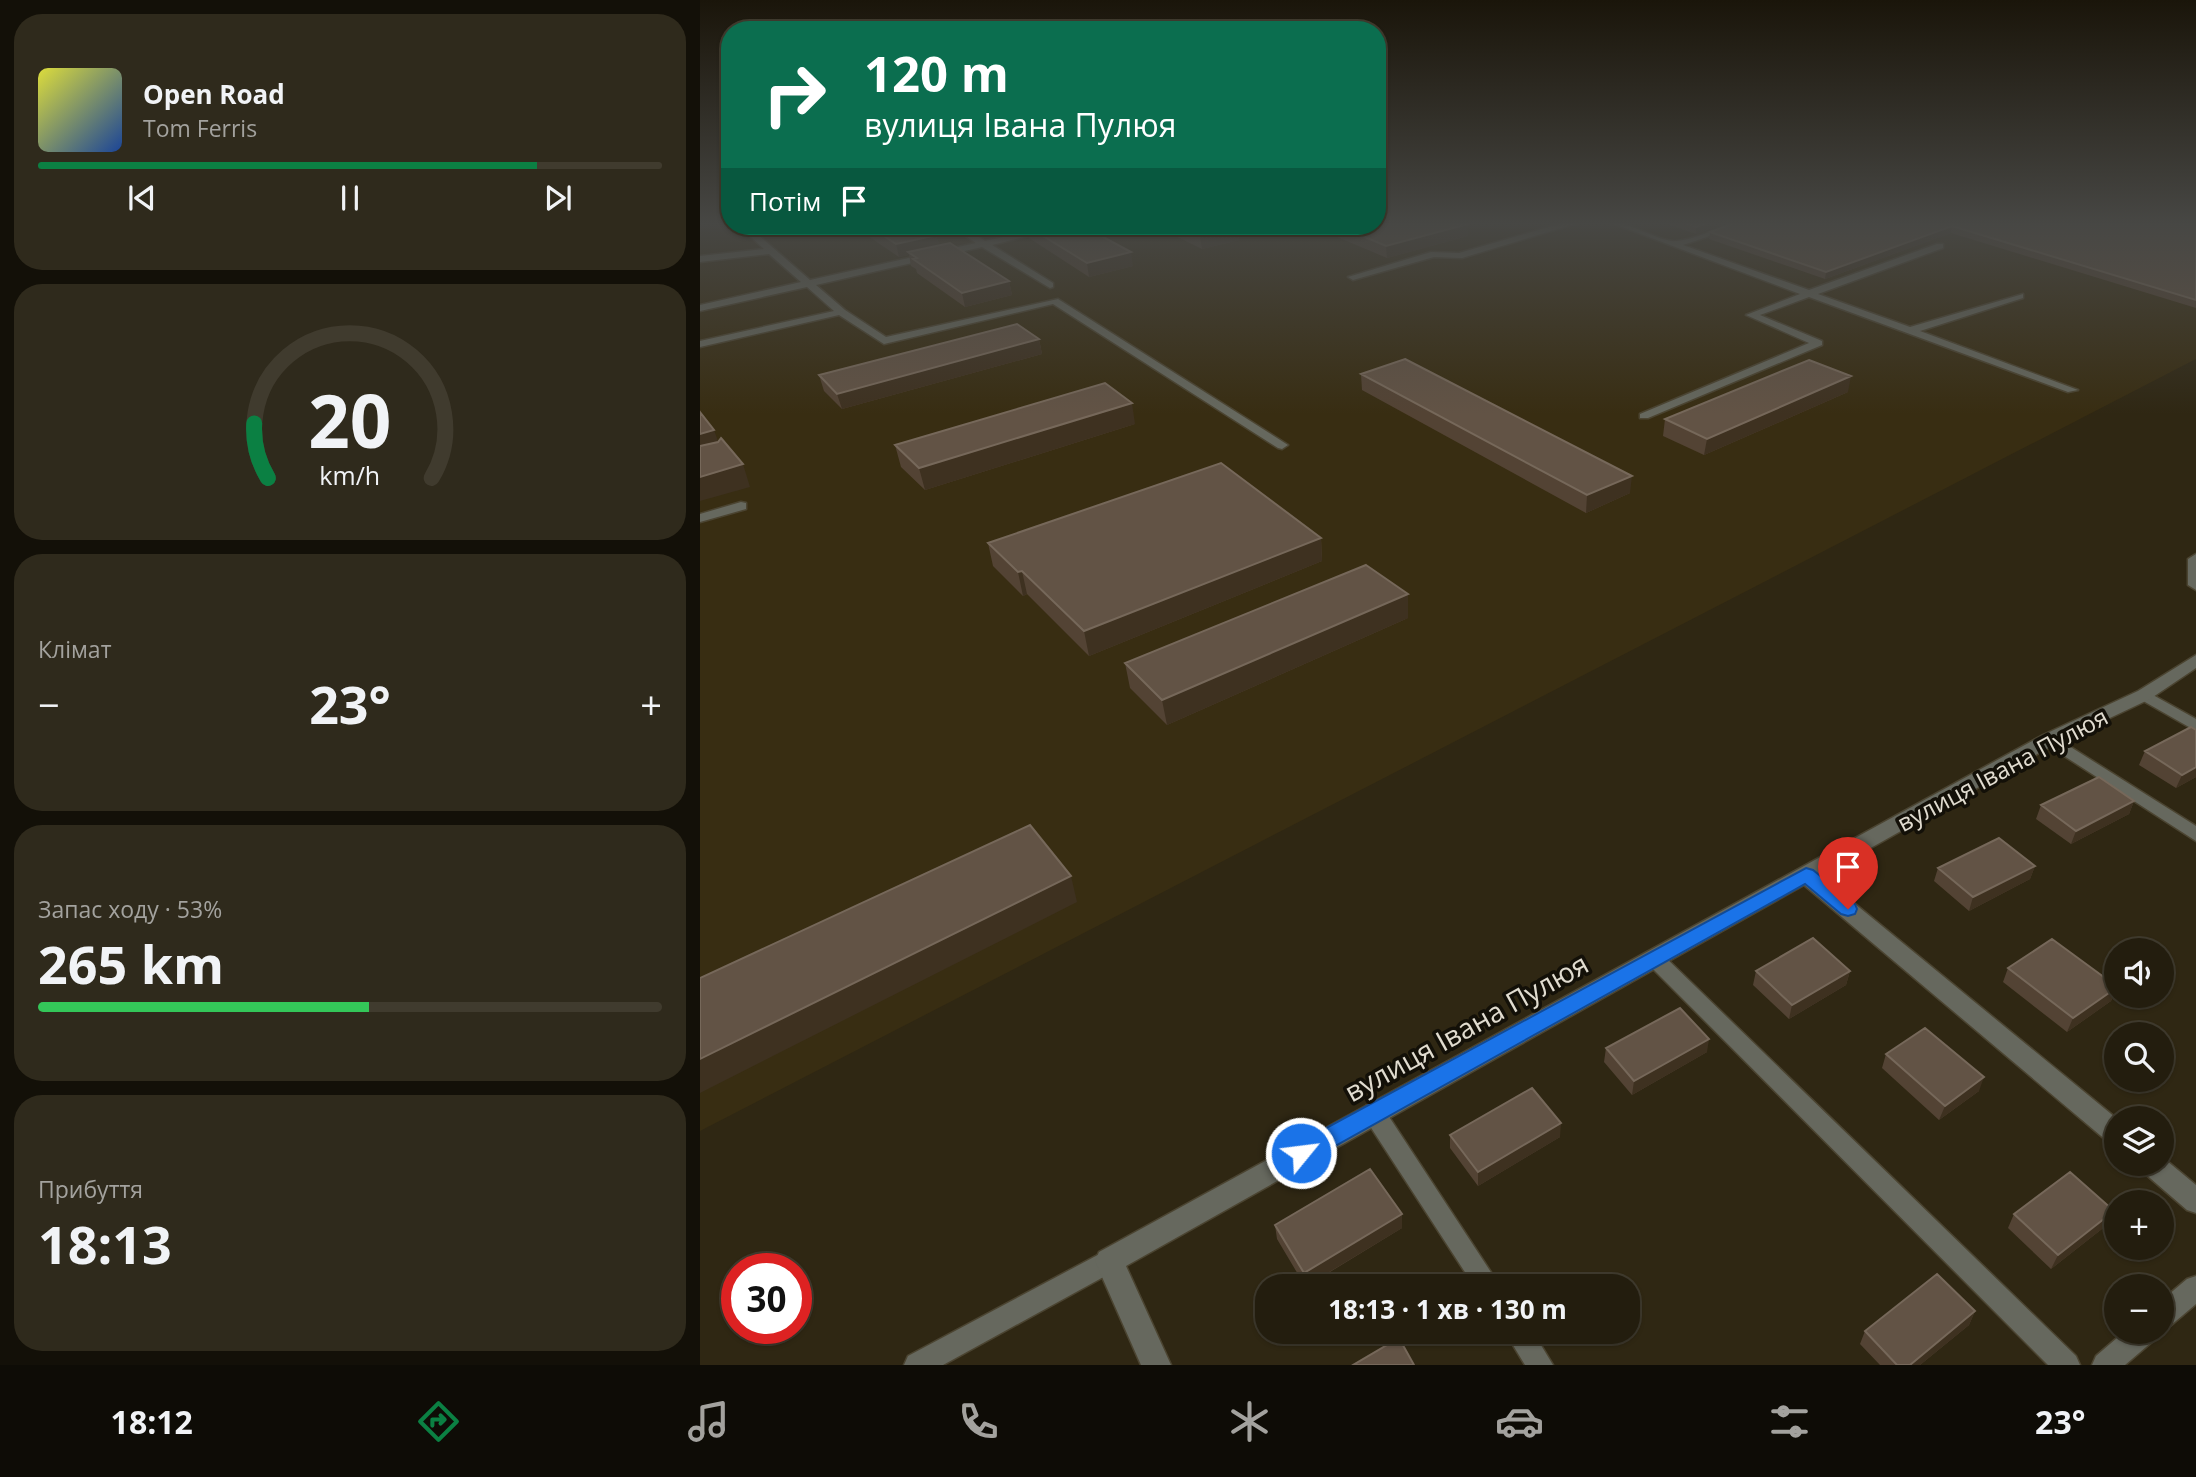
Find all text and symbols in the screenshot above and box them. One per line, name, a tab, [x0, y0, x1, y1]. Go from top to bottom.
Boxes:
text: 120 m	[864, 40, 1009, 106]
icon: right	[749, 49, 840, 140]
text: Open Road	[143, 76, 285, 112]
text: вулиця Івана Пулюя	[864, 103, 1176, 146]
text: Tom Ferris	[143, 112, 257, 144]
icon: previous	[123, 179, 161, 217]
icon: pause	[331, 179, 369, 217]
icon: next	[539, 179, 577, 217]
icon: arrive	[835, 182, 873, 220]
text: Потім	[749, 183, 821, 219]
text: 20	[308, 371, 392, 470]
text: km/h	[320, 458, 380, 492]
text: Клімат	[38, 633, 111, 665]
text: 23°	[309, 668, 391, 739]
text: −	[38, 678, 60, 730]
text: +	[640, 678, 662, 730]
street label: вулиця Івана Пулюя	[1891, 699, 2113, 839]
pin	[1818, 837, 1878, 909]
icon: arrive	[1829, 848, 1867, 886]
text: Запас ходу · 53%	[38, 893, 222, 925]
text: 265 km	[38, 928, 224, 999]
map controls	[2104, 938, 2174, 1344]
button: sound	[2104, 938, 2174, 1008]
street label: вулиця Івана Пулюя	[1337, 944, 1595, 1110]
button: search	[2104, 1022, 2174, 1092]
button: layers	[2104, 1106, 2174, 1176]
position arrow	[1264, 1116, 1338, 1190]
text: Прибуття	[38, 1173, 143, 1205]
button: +	[2104, 1190, 2174, 1260]
text: 18:13	[38, 1208, 172, 1279]
speed limit sign: 30	[721, 1253, 812, 1344]
button: −	[2104, 1274, 2174, 1344]
text: 18:13 · 1 хв · 130 m	[1328, 1291, 1567, 1327]
icon: directions	[414, 1397, 463, 1446]
icon: music	[684, 1397, 733, 1446]
icon: phone	[954, 1397, 1003, 1446]
icon: climate	[1225, 1397, 1274, 1446]
icon: car	[1495, 1397, 1544, 1446]
icon: filters	[1765, 1397, 1814, 1446]
text: 18:12	[111, 1400, 193, 1443]
text: 23°	[2035, 1400, 2085, 1443]

